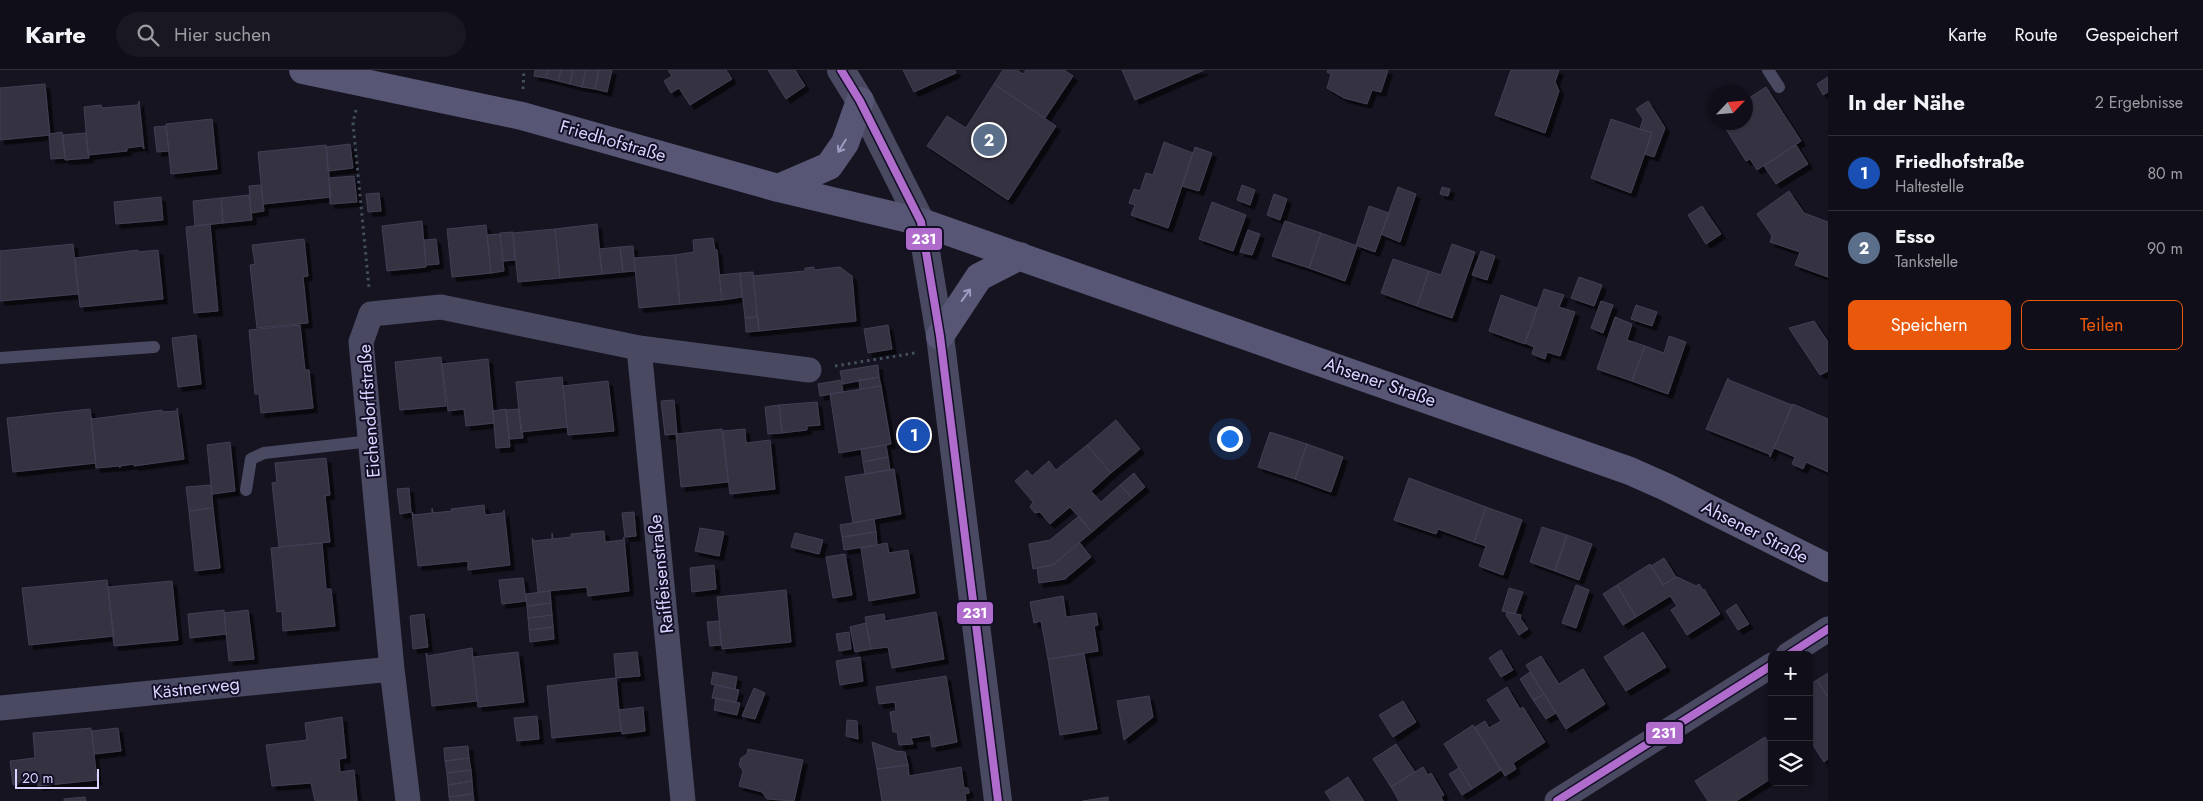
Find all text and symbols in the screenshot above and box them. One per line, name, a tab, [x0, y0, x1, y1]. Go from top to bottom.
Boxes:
search box	[116, 12, 466, 57]
text: Karte	[25, 17, 86, 52]
icon: search	[134, 21, 162, 49]
text: Hier suchen	[174, 21, 271, 48]
text: Karte	[1948, 22, 1987, 48]
text: Route	[2015, 22, 2057, 48]
text: Gespeichert	[2085, 22, 2178, 48]
north arrow	[1708, 85, 1753, 130]
text: In der Nähe	[1848, 88, 1965, 118]
text: 2 Ergebnisse	[2095, 91, 2183, 114]
street label: Friedhofstraße	[557, 113, 669, 169]
pin: 2	[973, 121, 1005, 159]
one-way arrow	[837, 138, 847, 152]
text: Friedhofstraße	[1895, 148, 2024, 175]
text: 1	[1860, 162, 1868, 185]
text: 80 m	[2147, 162, 2183, 185]
text: Haltestelle	[1895, 175, 1964, 198]
text: Esso	[1895, 223, 1935, 250]
line badge: 231	[905, 227, 943, 251]
text: 231	[911, 229, 937, 249]
text: 2	[1859, 237, 1869, 260]
text: 90 m	[2147, 237, 2183, 260]
text: Tankstelle	[1895, 250, 1958, 273]
one-way arrow	[961, 288, 971, 302]
button: Speichern	[1848, 300, 2011, 350]
button: Teilen	[2021, 300, 2183, 350]
street label: Eichendorffstraße	[351, 343, 387, 479]
street label: Ahsener Straße	[1321, 351, 1439, 413]
pin: 1	[898, 416, 930, 454]
your location	[1217, 426, 1243, 452]
street label: Ahsener Straße	[1697, 494, 1813, 570]
street label: Raiffeisenstraße	[642, 513, 680, 635]
line badge: 231	[956, 601, 994, 625]
text: 231	[962, 603, 988, 623]
map controls	[1768, 651, 1813, 786]
button: +	[1768, 651, 1813, 696]
street label: Kästnerweg	[151, 671, 241, 705]
button: −	[1768, 696, 1813, 741]
line badge: 231	[1645, 721, 1684, 745]
text: 231	[1651, 723, 1677, 743]
button: layers	[1768, 741, 1813, 786]
scale bar	[15, 766, 99, 789]
text: 20 m	[22, 768, 54, 788]

